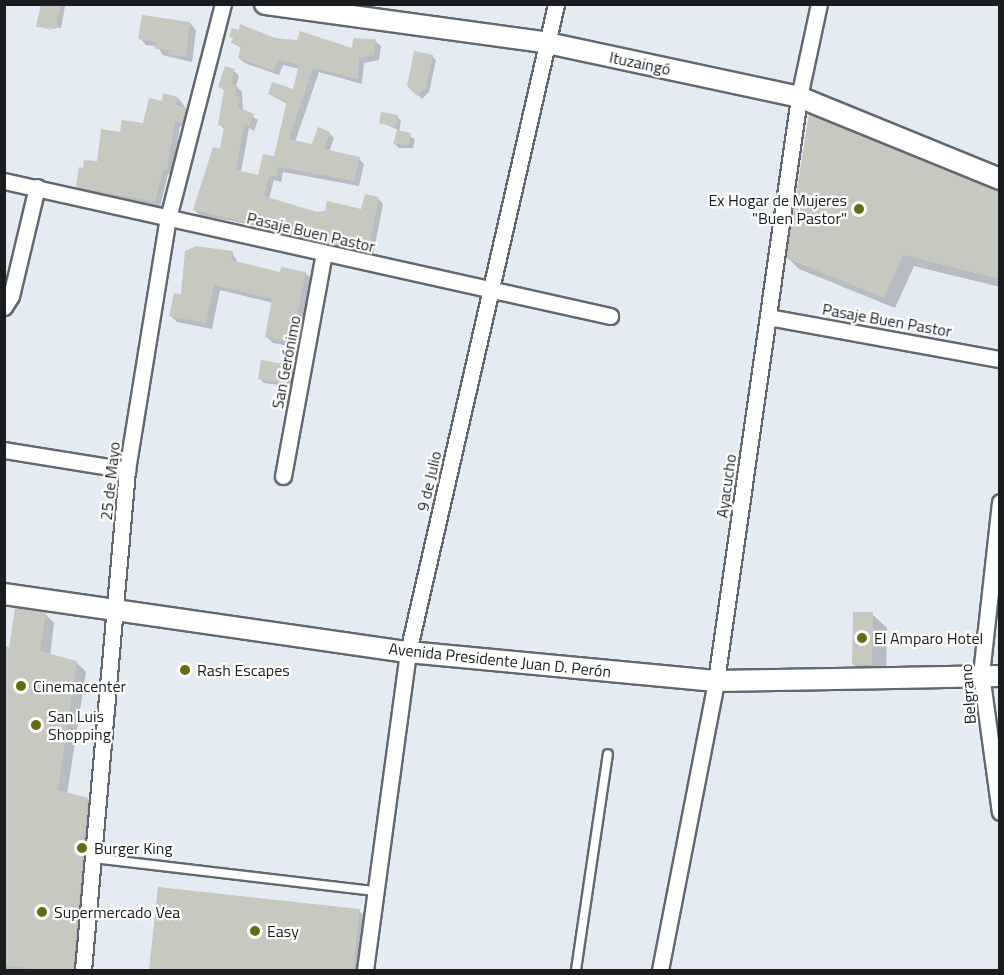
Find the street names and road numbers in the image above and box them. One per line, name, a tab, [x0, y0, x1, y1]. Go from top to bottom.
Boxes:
street label: Ituzaingó	[608, 47, 672, 79]
street label: Pasaje Buen Pastor	[245, 208, 377, 256]
street label: Pasaje Buen Pastor	[821, 299, 953, 341]
street label: San Gerónimo	[268, 314, 304, 410]
street label: 25 de Mayo	[96, 441, 124, 521]
street label: 9 de Julio	[413, 449, 445, 513]
street label: Ayacucho	[712, 453, 740, 519]
street label: Avenida Presidente Juan D. Perón	[388, 639, 612, 681]
street label: Belgrano	[956, 663, 980, 725]

